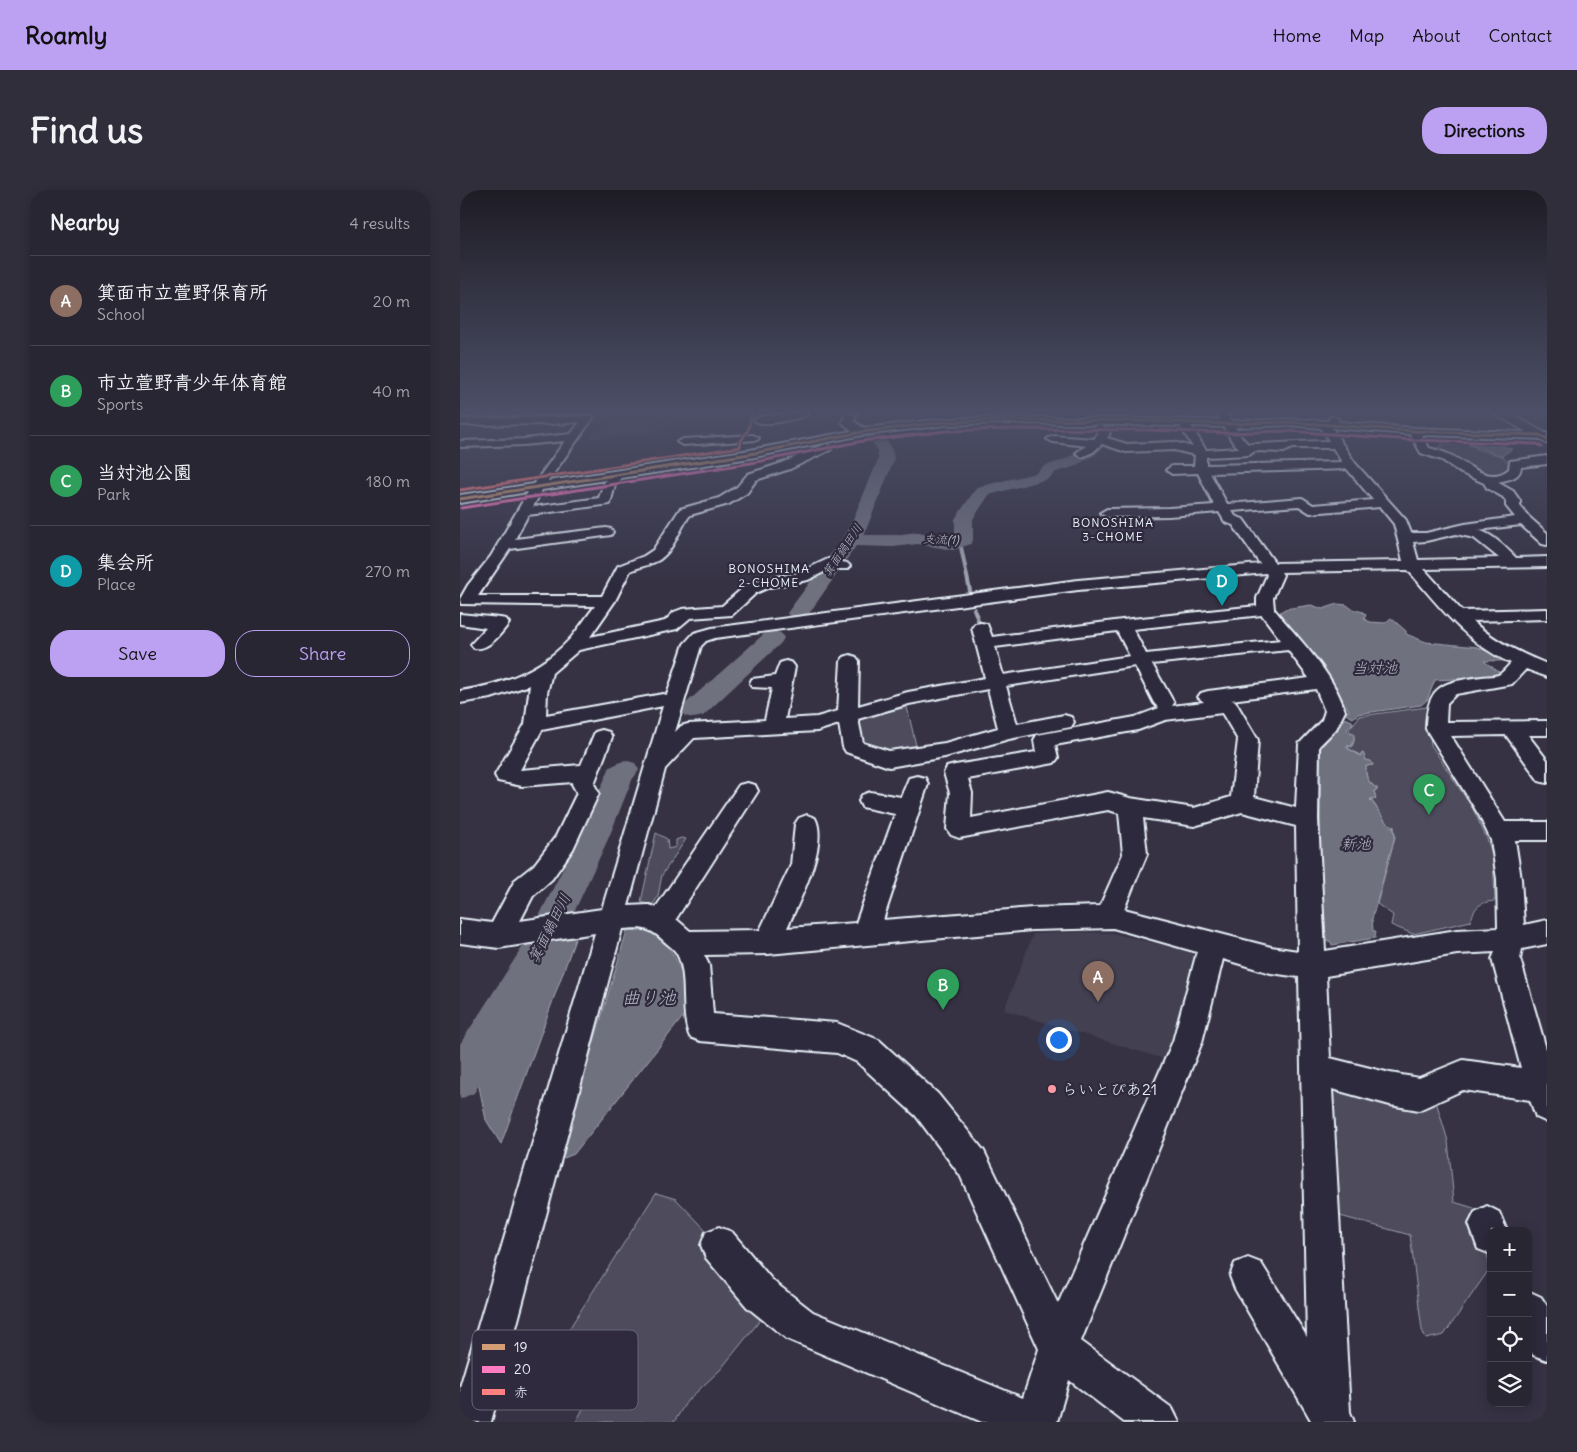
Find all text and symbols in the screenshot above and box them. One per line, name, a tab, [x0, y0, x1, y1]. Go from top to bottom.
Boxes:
text: Roamly	[25, 20, 107, 50]
text: Home	[1273, 24, 1321, 47]
text: Map	[1349, 24, 1384, 47]
text: About	[1412, 24, 1460, 47]
text: Contact	[1488, 24, 1552, 47]
button: Directions	[1422, 107, 1547, 154]
text: Find us	[30, 108, 143, 152]
text: Nearby	[50, 209, 120, 236]
text: 4 results	[349, 213, 410, 233]
text: 箕面市立萱野保育所	[97, 280, 268, 304]
text: A	[61, 291, 71, 311]
text: 20 m	[373, 291, 410, 311]
text: School	[97, 304, 145, 324]
text: 市立萱野青少年体育館	[97, 370, 287, 394]
text: B	[61, 381, 71, 401]
text: 40 m	[372, 381, 410, 401]
text: Sports	[97, 394, 143, 414]
text: 当対池公園	[97, 460, 192, 484]
text: C	[61, 471, 71, 491]
text: 180 m	[366, 471, 410, 491]
text: Park	[97, 484, 130, 504]
district label: BONOSHIMA 3-CHOME	[1072, 515, 1154, 544]
water label: 箕面鍋田川	[819, 521, 865, 579]
water label: 支流(1)	[923, 531, 960, 547]
text: 集会所	[97, 550, 154, 574]
text: D	[60, 561, 72, 581]
text: 270 m	[365, 561, 410, 581]
district label: BONOSHIMA 2-CHOME	[728, 561, 810, 590]
pin: D	[1206, 565, 1238, 606]
text: Place	[97, 574, 136, 594]
button: Save	[50, 630, 225, 677]
button: Share	[235, 630, 410, 677]
water label: 当対池	[1352, 658, 1398, 677]
pin: C	[1413, 774, 1445, 815]
water label: 新池	[1341, 834, 1372, 853]
water label: 箕面鍋田川	[524, 890, 574, 966]
pin: A	[1082, 961, 1114, 1002]
pin: B	[927, 969, 959, 1010]
water label: 曲り池	[622, 986, 677, 1009]
your location	[1046, 1027, 1072, 1053]
place label: らいとぴあ21	[1062, 1079, 1157, 1099]
marker: らいとぴあ21	[1046, 1083, 1058, 1095]
map controls	[1487, 1227, 1532, 1407]
button: +	[1487, 1227, 1532, 1272]
button: −	[1487, 1272, 1532, 1317]
button: locate	[1487, 1317, 1532, 1362]
legend	[472, 1330, 638, 1410]
text: 19	[514, 1338, 528, 1356]
text: 20	[514, 1360, 531, 1378]
button: layers	[1487, 1362, 1532, 1407]
text: 赤	[514, 1383, 528, 1401]

